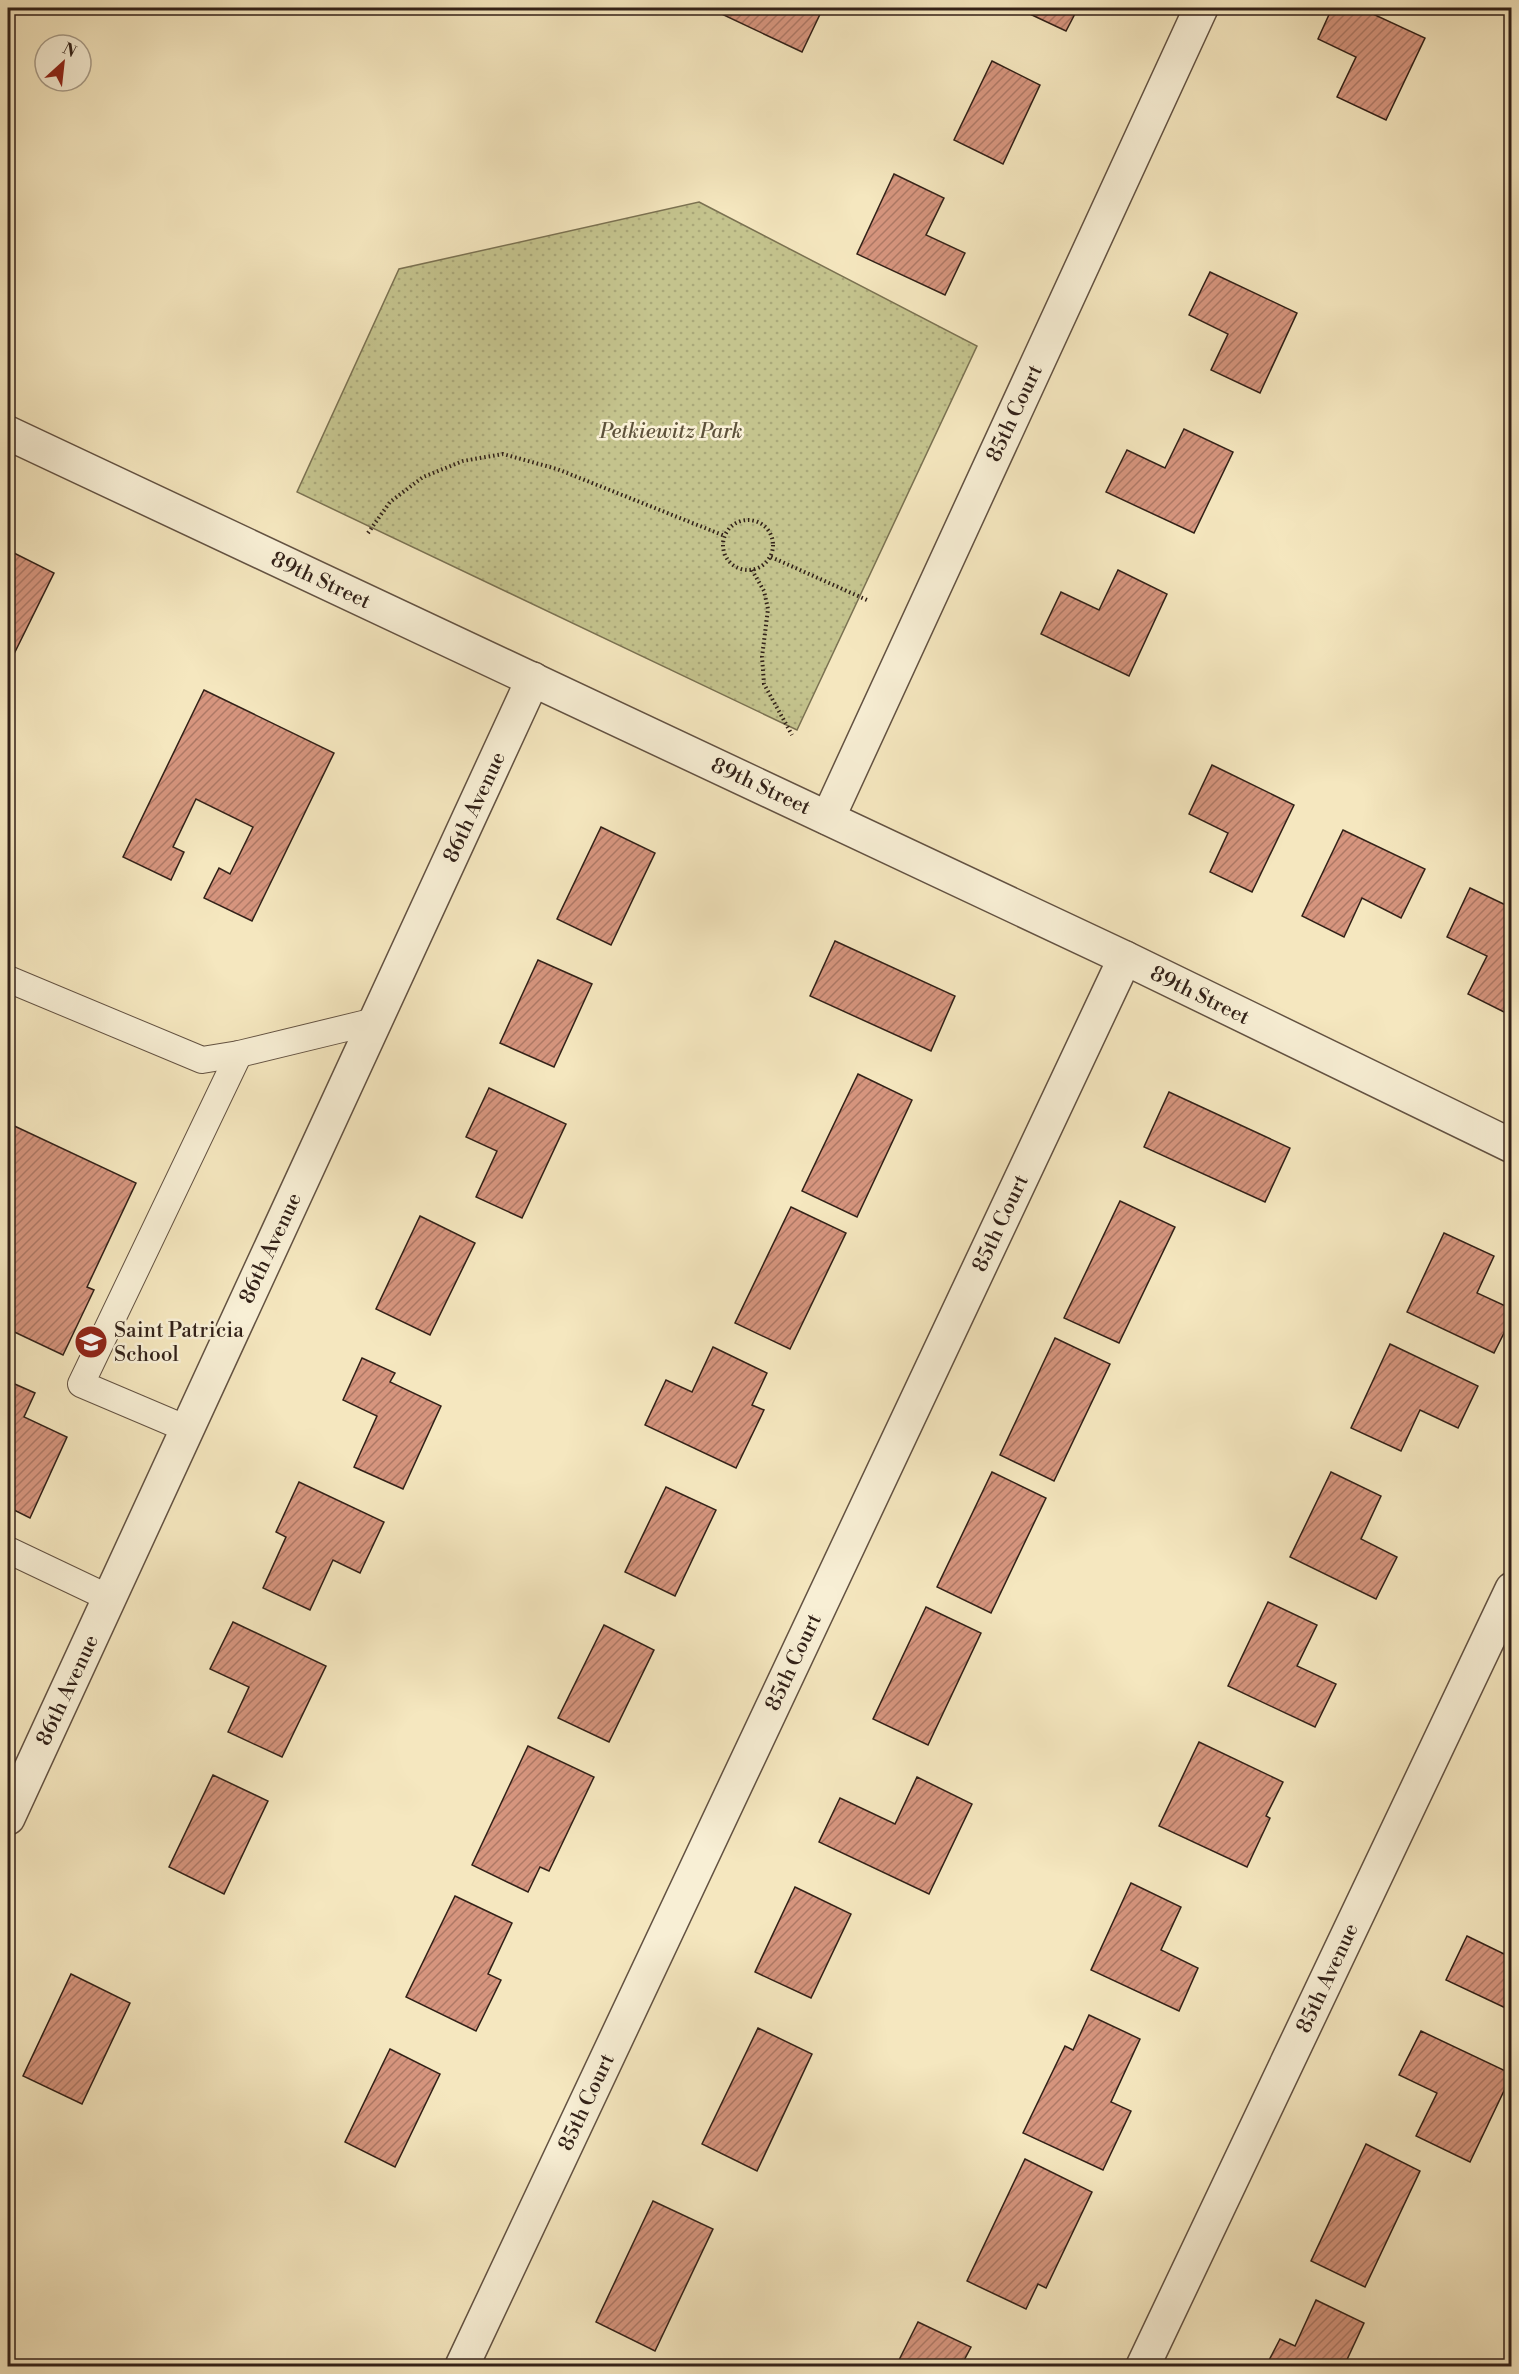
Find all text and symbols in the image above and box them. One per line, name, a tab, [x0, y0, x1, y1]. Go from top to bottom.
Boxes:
north arrow	[33, 33, 93, 93]
text: N	[59, 39, 80, 62]
street label: 85th Court	[981, 360, 1049, 466]
park label: Petkiewitz Park	[599, 419, 742, 445]
street label: 89th Street	[267, 546, 375, 616]
street label: 86th Avenue	[438, 748, 512, 867]
street label: 89th Street	[707, 752, 815, 822]
street label: 89th Street	[1146, 961, 1254, 1031]
street label: 85th Court	[967, 1170, 1035, 1276]
street label: 86th Avenue	[234, 1189, 308, 1308]
place label: Saint Patricia School	[114, 1318, 244, 1368]
school or university icon: Saint Patricia School	[73, 1324, 109, 1360]
street label: 85th Court	[760, 1609, 828, 1715]
street label: 86th Avenue	[31, 1631, 105, 1750]
street label: 85th Avenue	[1291, 1919, 1365, 2037]
street label: 85th Court	[553, 2049, 621, 2155]

